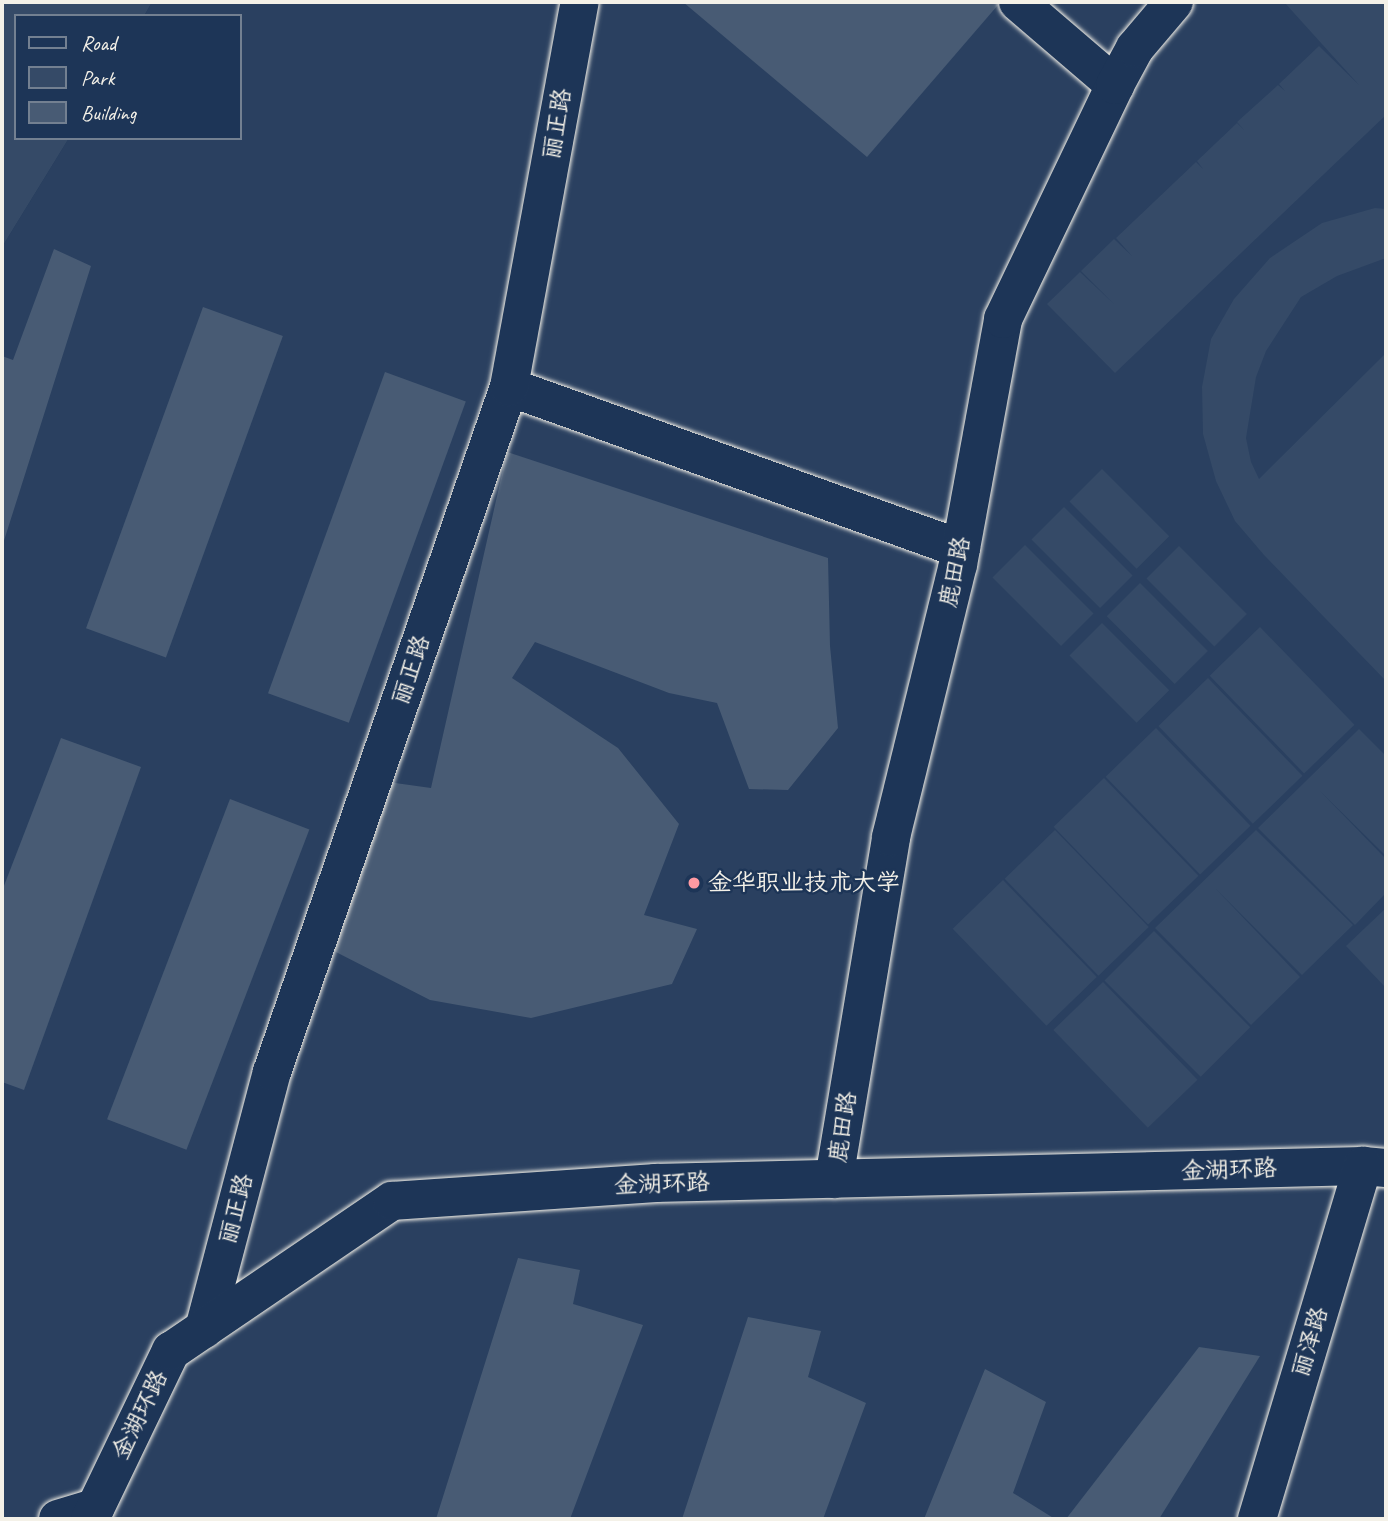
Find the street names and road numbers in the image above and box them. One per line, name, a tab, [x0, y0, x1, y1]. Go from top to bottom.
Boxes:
street label: 丽正路	[537, 86, 577, 162]
street label: 鹿田路	[933, 534, 977, 610]
street label: 丽正路	[386, 631, 436, 709]
street label: 鹿田路	[823, 1089, 863, 1165]
street label: 金湖环路	[1181, 1154, 1277, 1186]
street label: 金湖环路	[614, 1168, 710, 1200]
street label: 丽正路	[213, 1170, 259, 1248]
street label: 丽泽路	[1286, 1303, 1334, 1381]
street label: 金湖环路	[106, 1366, 174, 1464]

